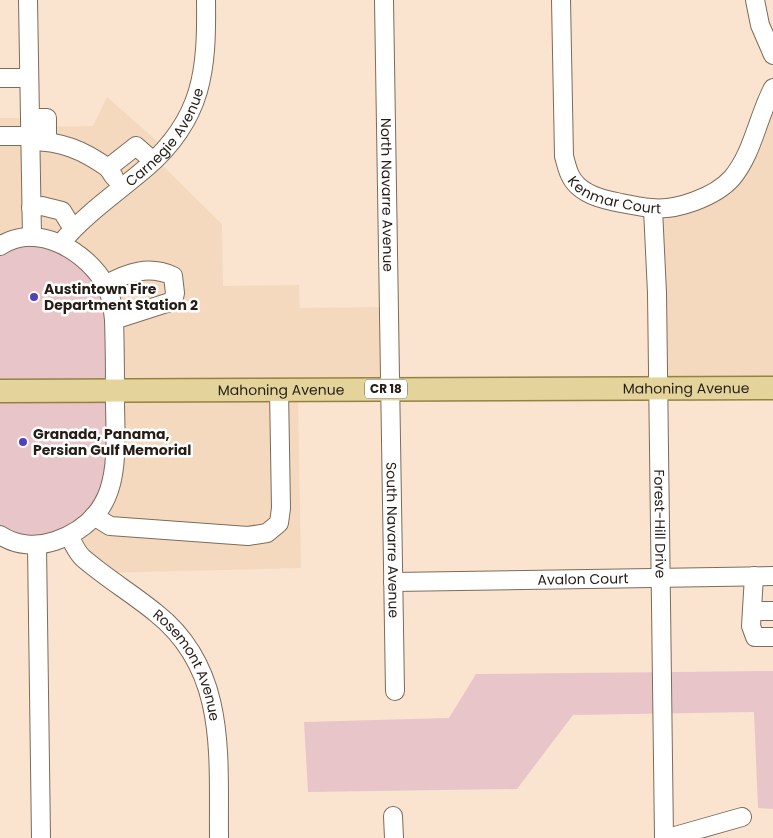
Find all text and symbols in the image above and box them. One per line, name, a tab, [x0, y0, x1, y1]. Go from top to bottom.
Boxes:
street label: Carnegie Avenue	[121, 85, 208, 191]
street label: North Navarre Avenue	[376, 118, 398, 272]
street label: Kenmar Court	[563, 172, 661, 218]
place label: Austintown Fire Department Station 2	[44, 279, 198, 315]
marker: Austintown Fire Department Station 2	[28, 291, 40, 303]
street label: Mahoning Avenue	[623, 378, 750, 399]
road number: CR 18	[365, 379, 407, 398]
street label: Mahoning Avenue	[218, 380, 345, 400]
place label: Granada, Panama, Persian Gulf Memorial	[33, 424, 191, 460]
marker: Granada, Panama, Persian Gulf Memorial	[17, 436, 29, 448]
street label: South Navarre Avenue	[381, 462, 404, 618]
street label: Forest-Hill Drive	[649, 469, 671, 579]
street label: Avalon Court	[537, 568, 629, 590]
street label: Rosemont Avenue	[149, 604, 225, 723]

